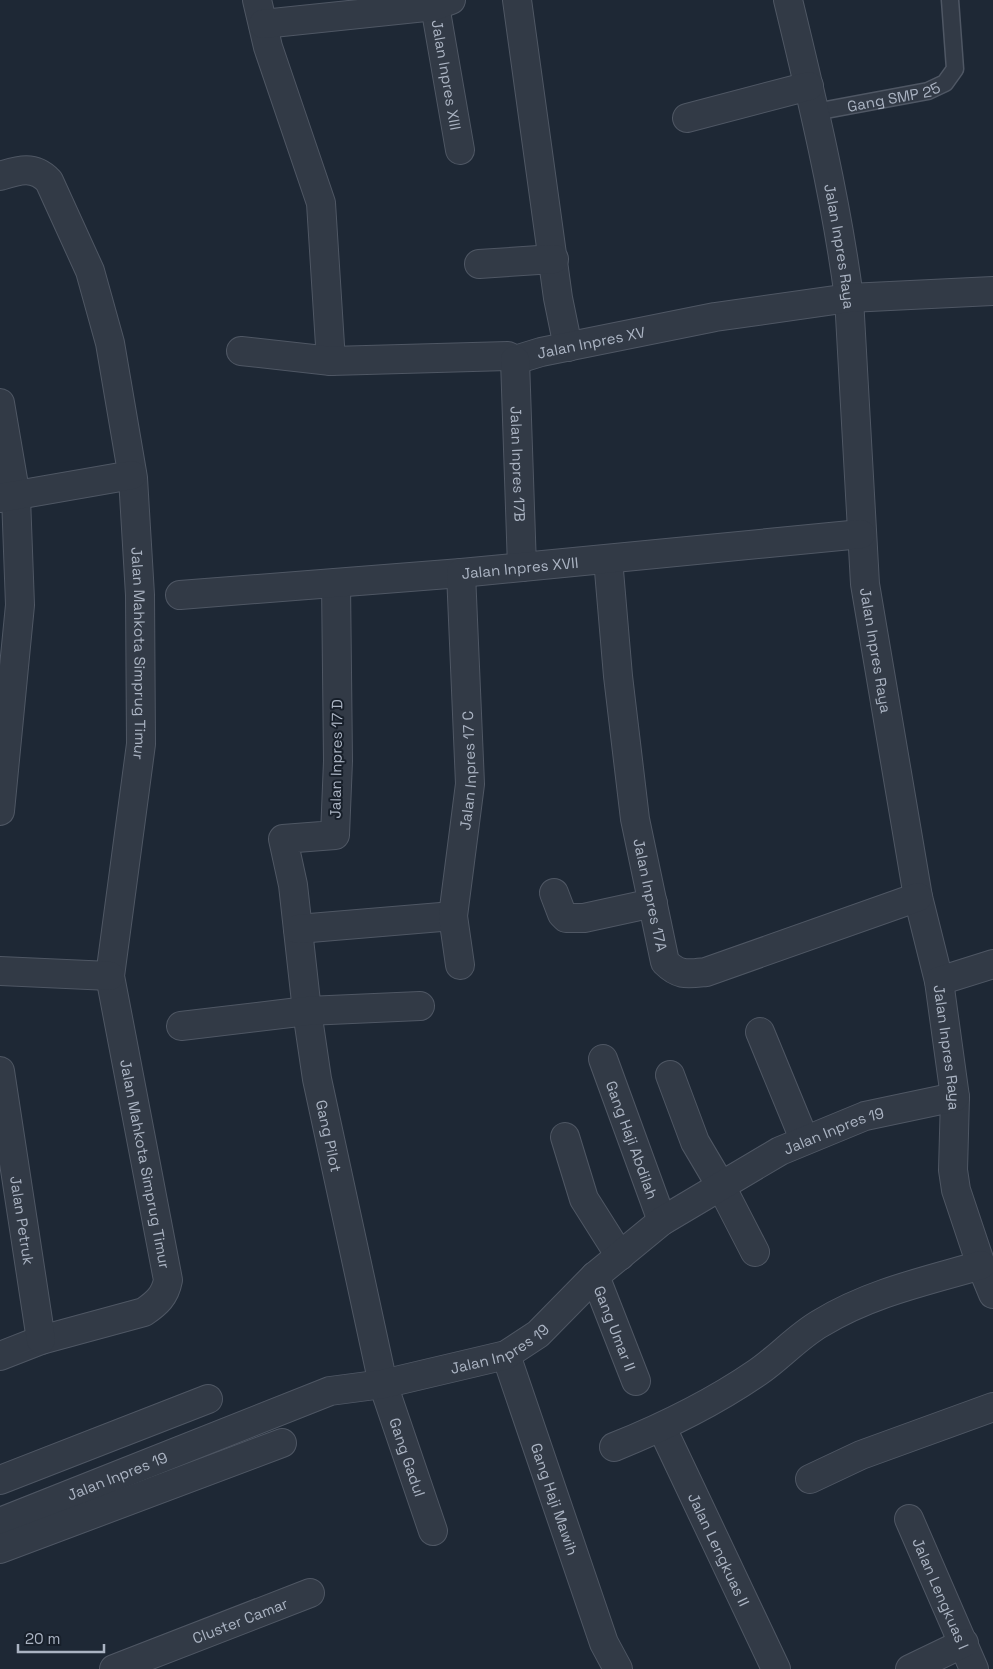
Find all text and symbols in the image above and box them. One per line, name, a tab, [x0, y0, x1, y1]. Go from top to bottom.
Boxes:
street label: Jalan Inpres XIII	[428, 18, 466, 132]
street label: Gang SMP 25	[846, 77, 943, 115]
street label: Jalan Inpres Raya	[821, 182, 859, 310]
street label: Jalan Inpres XV	[535, 322, 647, 362]
street label: Jalan Inpres 17B	[507, 406, 530, 522]
street label: Jalan Mahkota Simprug Timur	[128, 546, 151, 761]
street label: Jalan Inpres XVII	[461, 552, 579, 582]
street label: Jalan Inpres Raya	[856, 586, 896, 715]
street label: Jalan Inpres 17 D	[325, 699, 347, 819]
street label: Jalan Inpres 17 C	[455, 711, 479, 831]
street label: Jalan Inpres 17A	[630, 837, 672, 954]
street label: Jalan Inpres Raya	[930, 983, 965, 1111]
street label: Jalan Mahkota Simprug Timur	[117, 1058, 175, 1271]
street label: Gang Haji Abdilah	[602, 1078, 663, 1202]
street label: Gang Pilot	[312, 1098, 346, 1174]
street label: Jalan Inpres 19	[780, 1103, 886, 1158]
street label: Jalan Petruk	[7, 1174, 39, 1266]
street label: Gang Umar II	[590, 1283, 641, 1373]
street label: Jalan Inpres 19	[448, 1319, 553, 1377]
street label: Gang Gadul	[386, 1415, 430, 1499]
street label: Gang Haji Mawih	[527, 1440, 583, 1558]
street label: Jalan Inpres 19	[64, 1447, 170, 1504]
street label: Jalan Lengkuas II	[684, 1489, 754, 1609]
street label: Jalan Lengkuas I	[909, 1535, 974, 1652]
street label: Cluster Camar	[189, 1593, 291, 1647]
scale bar	[18, 1622, 104, 1654]
text: 20 m	[25, 1629, 60, 1648]

